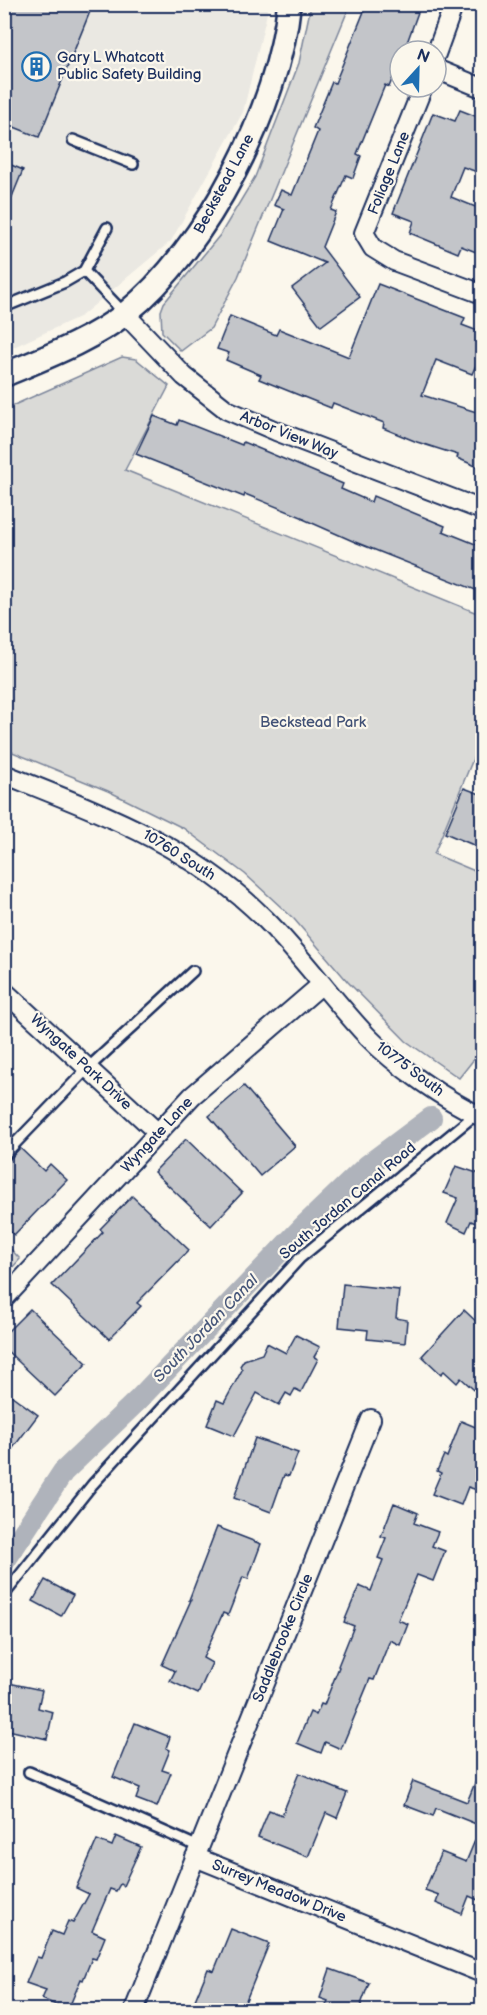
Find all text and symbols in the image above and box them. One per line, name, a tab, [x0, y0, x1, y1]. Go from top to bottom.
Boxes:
north arrow	[388, 39, 448, 99]
text: N	[414, 45, 432, 68]
place label: Gary L Whatcott Public Safety Building	[57, 48, 201, 84]
building icon: Gary L Whatcott Public Safety Building	[20, 50, 52, 82]
street label: Foliage Lane	[364, 129, 414, 217]
street label: Beckstead Lane	[190, 131, 258, 237]
street label: Arbor View Way	[237, 407, 341, 463]
park label: Beckstead Park	[260, 713, 367, 732]
street label: 10760 South	[139, 825, 219, 885]
street label: Wyngate Park Drive	[26, 1010, 136, 1114]
street label: 10775 South	[372, 1037, 448, 1101]
street label: Wyngate Lane	[117, 1093, 197, 1177]
street label: South Jordan Canal Road	[276, 1138, 420, 1264]
water label: South Jordan Canal	[150, 1270, 263, 1387]
street label: Saddlebrooke Circle	[249, 1571, 317, 1705]
street label: Surrey Meadow Drive	[209, 1855, 349, 1927]

